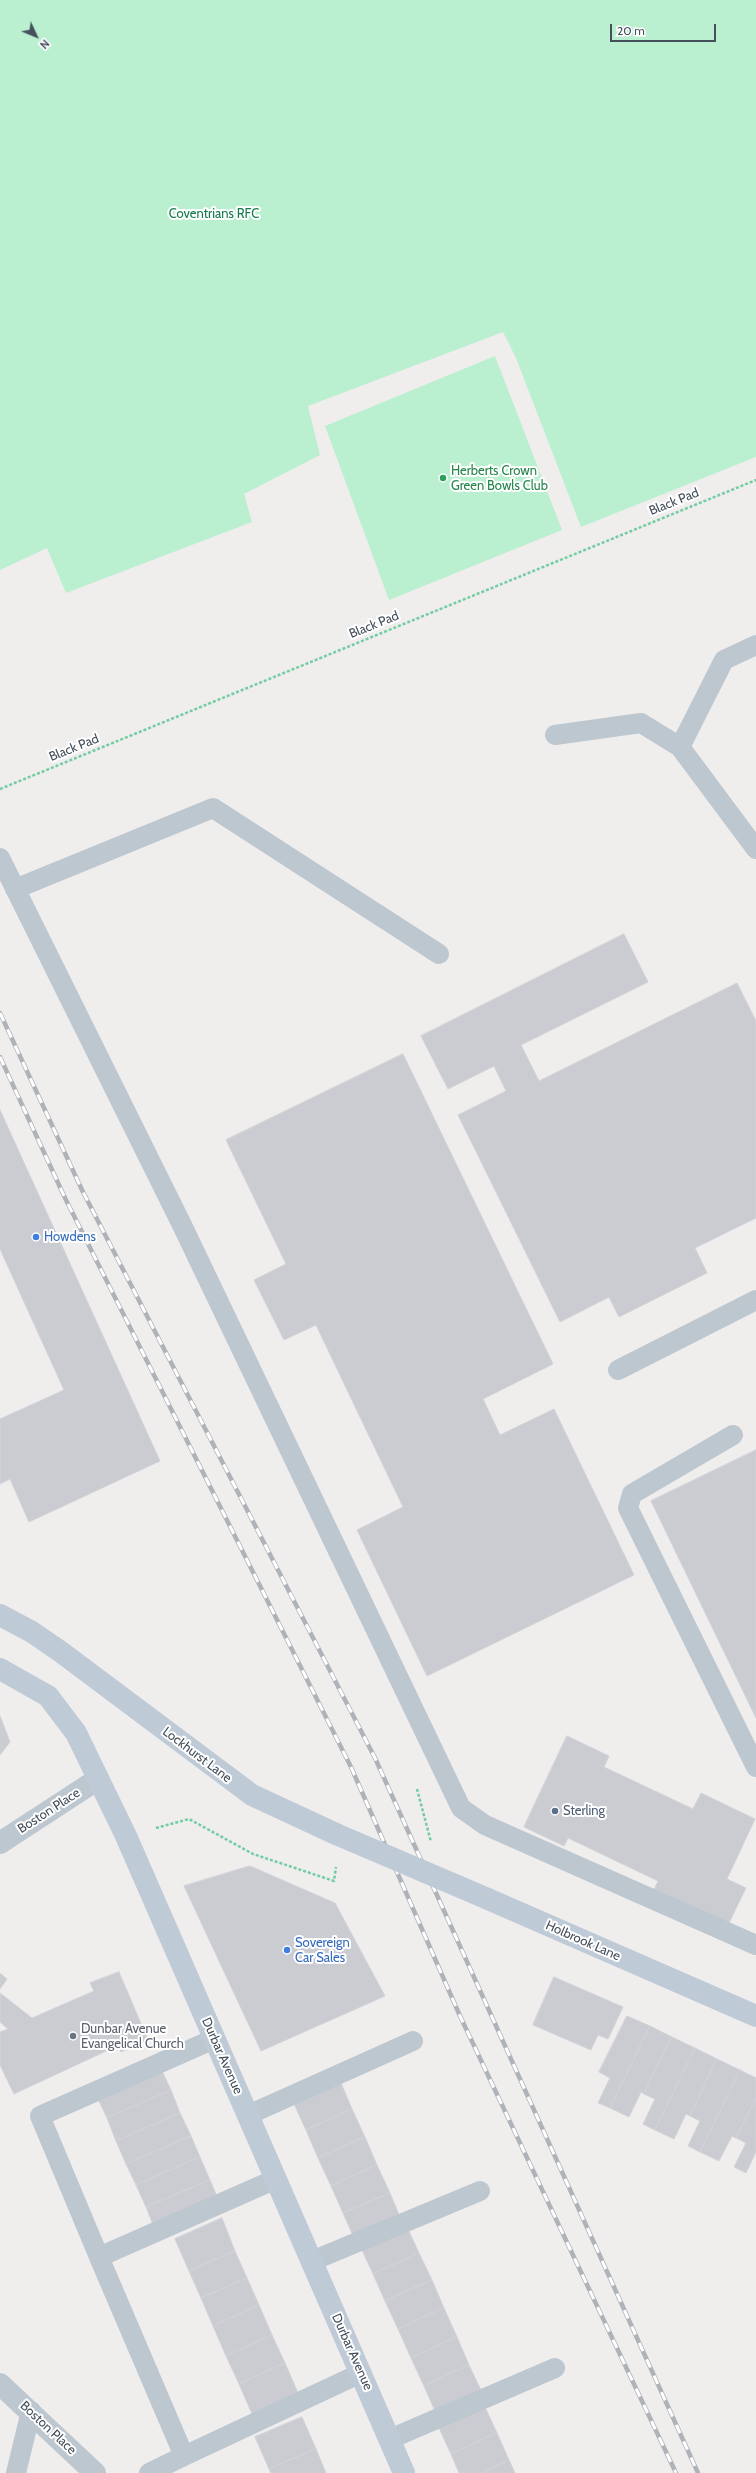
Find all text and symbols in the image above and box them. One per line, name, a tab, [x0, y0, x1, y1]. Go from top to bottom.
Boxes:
north arrow	[16, 16, 56, 56]
scale bar	[612, 16, 718, 42]
text: 20 m	[617, 23, 645, 38]
text: N	[37, 37, 52, 52]
park label: Coventrians RFC	[169, 206, 259, 222]
place label: Herberts Crown Green Bowls Club	[451, 463, 548, 494]
marker: Herberts Crown Green Bowls Club	[438, 473, 448, 483]
street label: Black Pad	[647, 485, 701, 519]
street label: Black Pad	[347, 608, 401, 642]
street label: Black Pad	[47, 731, 101, 765]
place label: Howdens	[44, 1229, 96, 1245]
marker: Howdens	[31, 1232, 41, 1242]
street label: Lockhurst Lane	[159, 1724, 235, 1786]
street label: Boston Place	[15, 1785, 83, 1837]
place label: Sterling	[563, 1803, 605, 1819]
marker: Sterling	[550, 1806, 560, 1816]
street label: Holbrook Lane	[543, 1918, 623, 1964]
place label: Sovereign Car Sales	[295, 1935, 350, 1966]
marker: Sovereign Car Sales	[282, 1945, 292, 1955]
street label: Durbar Avenue	[198, 2015, 246, 2097]
place label: Dunbar Avenue Evangelical Church	[81, 2021, 184, 2052]
marker: Dunbar Avenue Evangelical Church	[68, 2031, 78, 2041]
street label: Durbar Avenue	[328, 2311, 376, 2393]
street label: Boston Place	[17, 2398, 79, 2458]

